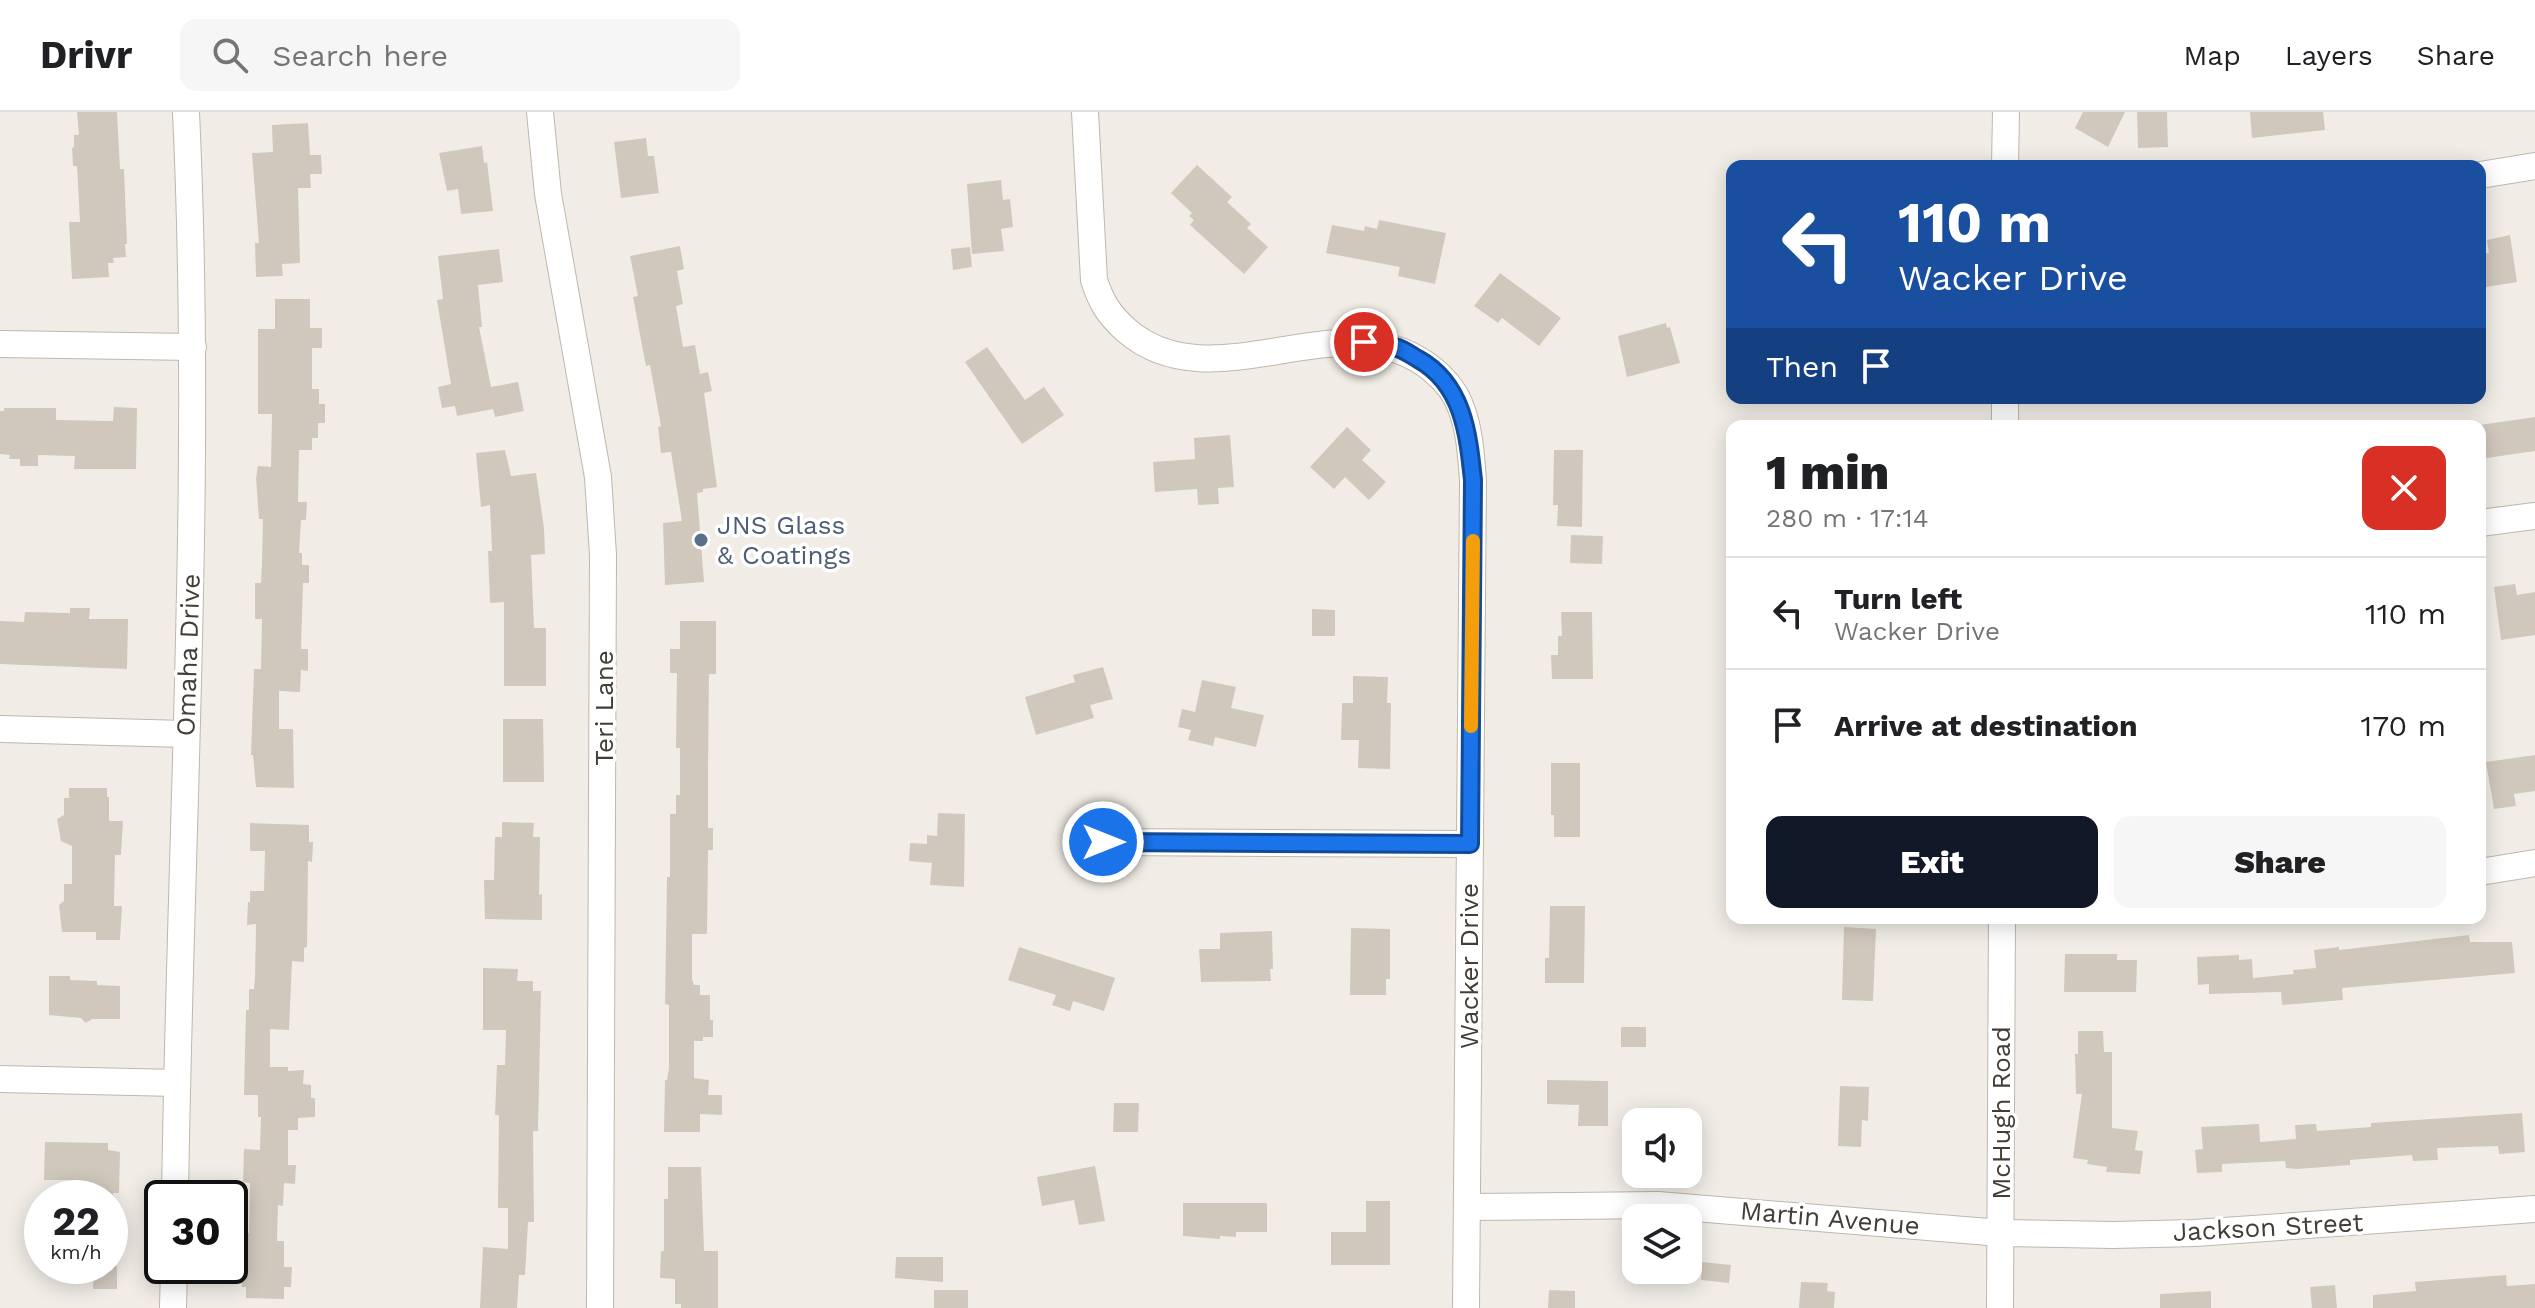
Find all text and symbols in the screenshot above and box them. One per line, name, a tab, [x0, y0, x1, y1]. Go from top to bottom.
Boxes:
search box	[180, 19, 740, 91]
text: Drivr	[40, 33, 132, 77]
icon: search	[208, 33, 252, 77]
text: Search here	[272, 38, 448, 73]
text: Map	[2184, 39, 2241, 72]
text: Layers	[2285, 39, 2373, 72]
text: Share	[2417, 39, 2495, 72]
text: 110 m	[1898, 190, 2051, 256]
icon: left	[1766, 192, 1870, 296]
text: Wacker Drive	[1898, 257, 2128, 299]
pin	[1330, 308, 1398, 376]
icon: arrive	[1342, 320, 1386, 364]
icon: arrive	[1854, 344, 1898, 388]
text: Then	[1766, 349, 1838, 384]
text: 1 min	[1766, 444, 1889, 501]
button: close	[2362, 446, 2446, 530]
text: 280 m · 17:14	[1766, 503, 1929, 533]
place label: JNS Glass & Coatings	[717, 510, 851, 570]
marker: JNS Glass & Coatings	[692, 531, 710, 549]
street label: Omaha Drive	[170, 573, 206, 737]
text: Turn left	[1834, 581, 1962, 616]
icon: left	[1766, 591, 1810, 635]
text: 110 m	[2365, 596, 2446, 631]
text: Wacker Drive	[1834, 616, 2000, 646]
street label: Teri Lane	[589, 650, 619, 766]
icon: arrive	[1766, 703, 1810, 747]
text: Arrive at destination	[1834, 708, 2138, 743]
text: 170 m	[2361, 708, 2446, 743]
position arrow	[1061, 800, 1145, 884]
button: Exit	[1766, 816, 2098, 908]
button: Share	[2114, 816, 2446, 908]
street label: Wacker Drive	[1454, 883, 1484, 1049]
street label: McHugh Road	[1986, 1026, 2016, 1200]
map controls	[1622, 1108, 1702, 1284]
button: sound	[1622, 1108, 1702, 1188]
speed limit sign: 30	[144, 1180, 248, 1284]
street label: Martin Avenue	[1739, 1195, 1921, 1241]
text: 22	[52, 1198, 100, 1245]
button: layers	[1622, 1204, 1702, 1284]
street label: Jackson Street	[2172, 1207, 2364, 1247]
text: km/h	[50, 1240, 102, 1264]

